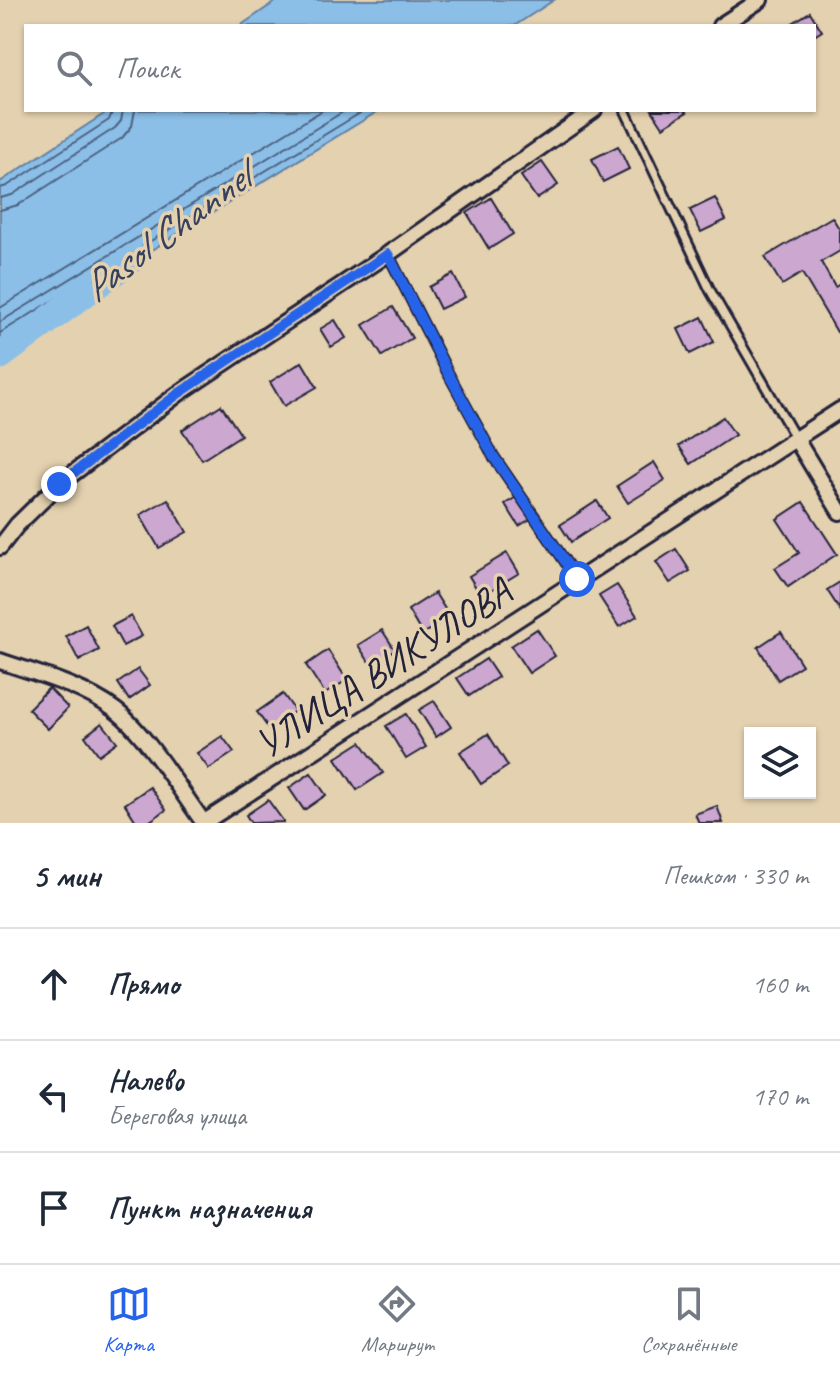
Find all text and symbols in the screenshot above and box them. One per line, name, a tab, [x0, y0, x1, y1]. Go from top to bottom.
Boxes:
search box	[24, 24, 816, 112]
icon: search	[52, 46, 96, 90]
text: Поиск	[116, 49, 179, 87]
water label: Pasol Channel	[71, 145, 271, 314]
route end	[41, 466, 77, 502]
route start	[559, 561, 595, 597]
street label: УЛИЦА ВИКУЛОВА	[246, 566, 522, 769]
map controls	[744, 727, 816, 799]
button: layers	[744, 727, 816, 799]
text: 5 мин	[32, 854, 101, 897]
text: Пешком · 330 m	[663, 859, 808, 892]
icon: ahead	[32, 962, 76, 1006]
text: Прямо	[108, 965, 179, 1003]
text: 160 m	[752, 968, 808, 1001]
text: Налево	[108, 1061, 184, 1099]
icon: left	[32, 1074, 76, 1118]
text: 170 m	[752, 1080, 808, 1113]
text: Береговая улица	[108, 1099, 246, 1132]
icon: arrive	[32, 1186, 76, 1230]
text: Пункт назначения	[108, 1189, 311, 1227]
tab: Карта	[104, 1282, 154, 1358]
tab: Маршрут	[361, 1282, 434, 1358]
tab: Сохранённые	[641, 1282, 736, 1358]

